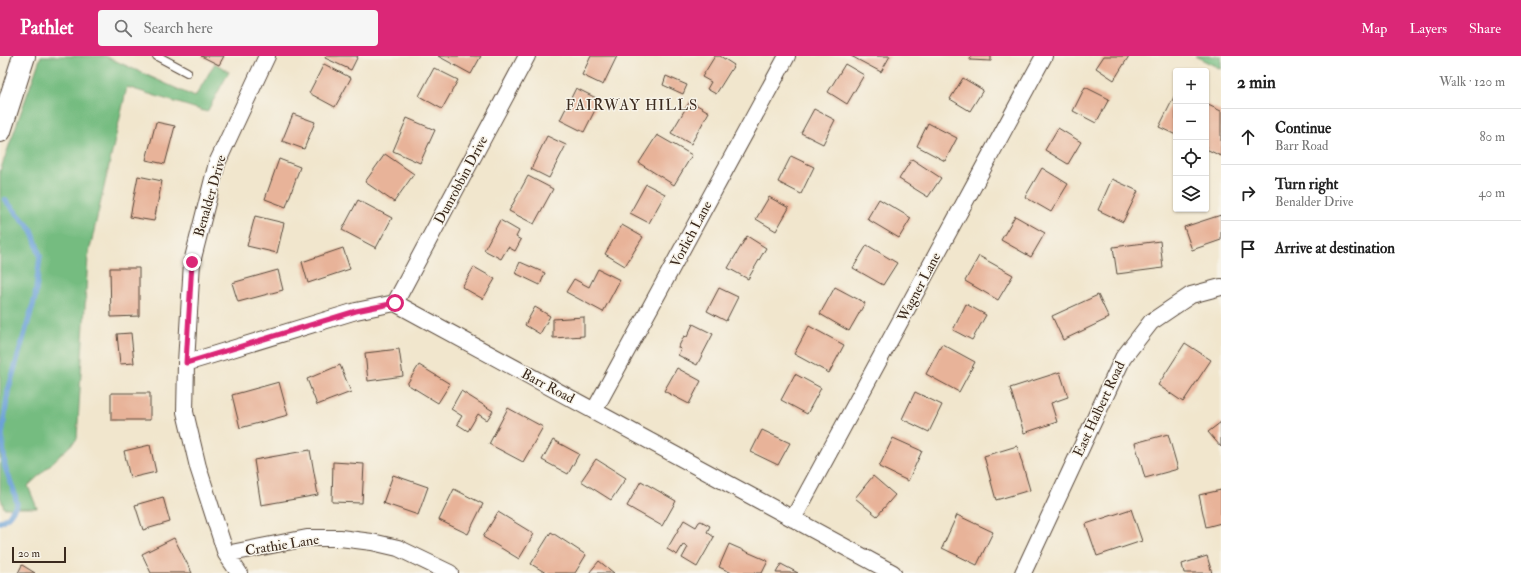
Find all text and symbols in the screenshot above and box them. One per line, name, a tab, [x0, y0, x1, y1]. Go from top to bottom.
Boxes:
search box	[98, 10, 378, 46]
text: Pathlet	[20, 16, 74, 40]
icon: search	[112, 17, 134, 39]
text: Search here	[144, 19, 213, 38]
text: Map	[1361, 20, 1387, 37]
text: Layers	[1409, 20, 1447, 37]
text: Share	[1469, 20, 1501, 37]
map controls	[1173, 68, 1209, 212]
button: +	[1173, 68, 1209, 104]
text: 2 min	[1237, 72, 1276, 93]
text: Walk · 120 m	[1439, 74, 1505, 90]
district label: FAIRWAY HILLS	[566, 96, 698, 115]
button: −	[1173, 104, 1209, 140]
text: Continue	[1275, 119, 1331, 138]
icon: ahead	[1237, 126, 1259, 148]
text: 80 m	[1479, 129, 1505, 145]
street label: Dunrobbin Drive	[431, 133, 491, 227]
text: Barr Road	[1275, 138, 1328, 154]
button: locate	[1173, 140, 1209, 176]
street label: Benalder Drive	[190, 153, 230, 239]
text: Turn right	[1275, 175, 1338, 194]
button: layers	[1173, 176, 1209, 212]
icon: right	[1237, 182, 1259, 204]
text: 40 m	[1479, 185, 1505, 201]
text: Benalder Drive	[1275, 194, 1353, 210]
street label: Vorlich Lane	[666, 198, 716, 270]
icon: arrive	[1237, 238, 1259, 260]
text: Arrive at destination	[1275, 239, 1395, 258]
street label: Wagner Lane	[893, 249, 944, 325]
route end	[183, 253, 201, 271]
route start	[386, 294, 404, 312]
street label: East Halbert Road	[1069, 358, 1129, 460]
street label: Barr Road	[519, 365, 578, 407]
street label: Crathie Lane	[244, 531, 320, 559]
scale bar	[12, 545, 66, 564]
text: 20 m	[18, 547, 40, 560]

